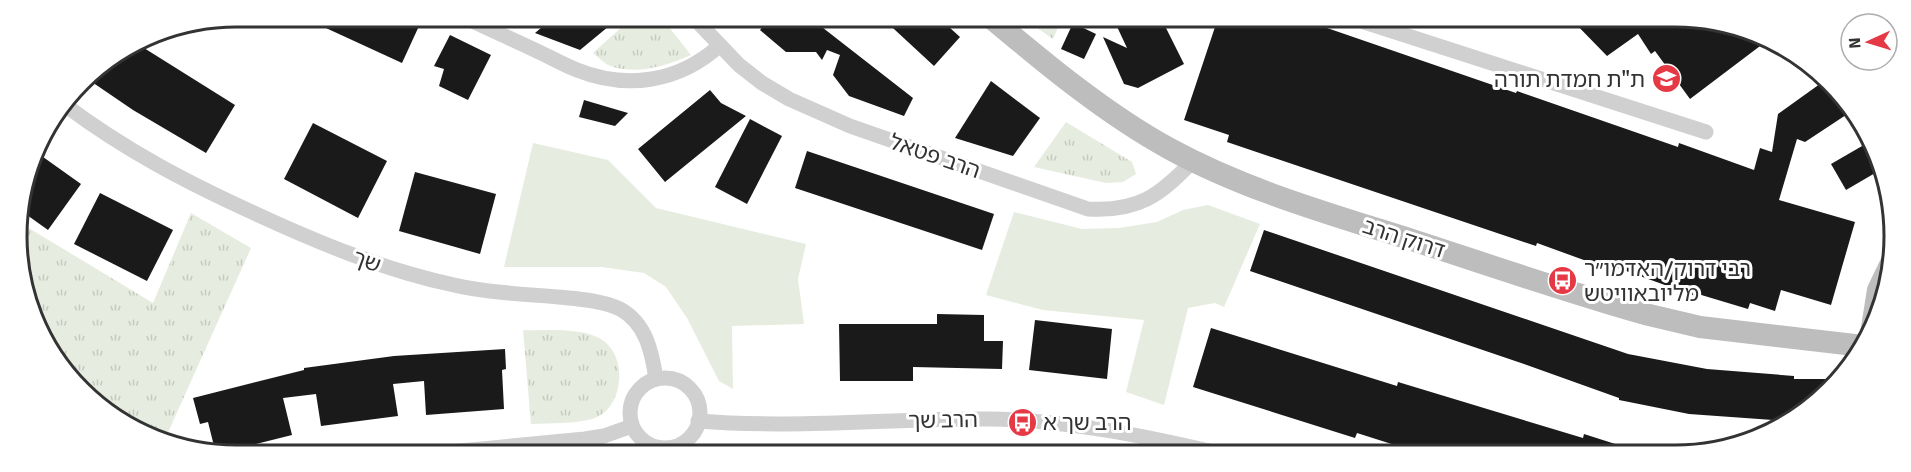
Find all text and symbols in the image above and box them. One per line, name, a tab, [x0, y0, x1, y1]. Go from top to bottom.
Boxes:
north arrow	[1839, 12, 1899, 72]
text: N	[1845, 37, 1865, 49]
school or university icon: ת"ת חמדת תורה	[1650, 63, 1682, 95]
place label: ת"ת חמדת תורה	[1494, 66, 1645, 93]
street label: הרב פטאל	[886, 128, 984, 184]
street label: דרוק הרב	[1359, 212, 1449, 264]
street label: שך	[349, 244, 385, 278]
place label: רבי דרוק/האדמו״ר מליובאוויטש	[1584, 255, 1751, 307]
bus stop icon: רבי דרוק/האדמו״ר מליובאוויטש	[1547, 265, 1579, 297]
street label: הרב שך	[908, 406, 978, 434]
bus stop icon: הרב שך א	[1006, 406, 1038, 438]
place label: הרב שך א	[1043, 409, 1132, 436]

